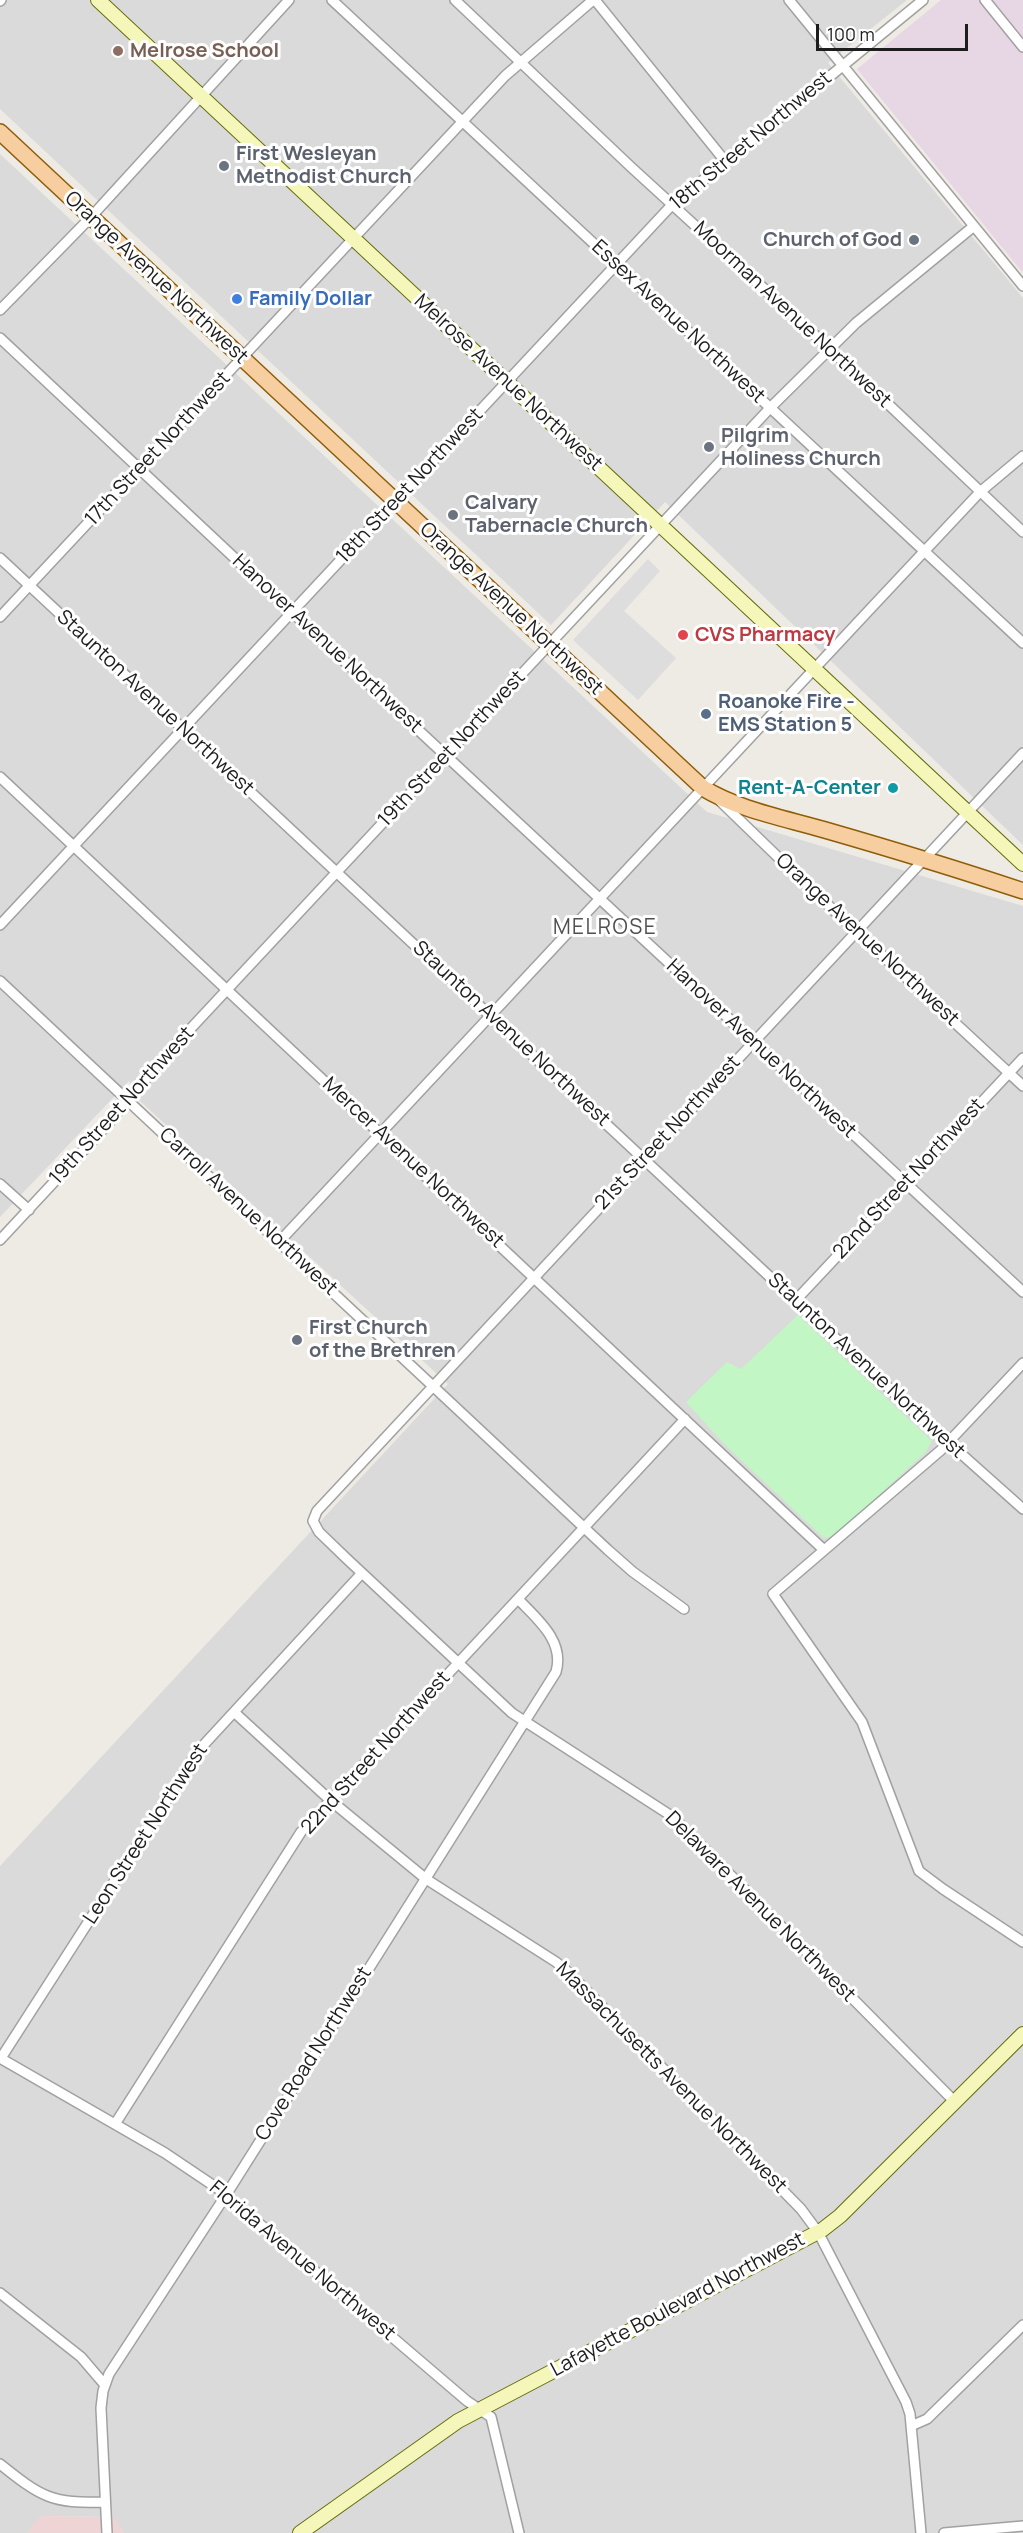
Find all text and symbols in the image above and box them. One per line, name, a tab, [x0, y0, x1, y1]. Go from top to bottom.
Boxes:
scale bar	[819, 12, 970, 50]
text: 100 m	[827, 22, 875, 46]
place label: Melrose School	[130, 39, 279, 63]
marker: Melrose School	[111, 44, 125, 58]
street label: 18th Street Northwest	[665, 66, 837, 216]
place label: First Wesleyan Methodist Church	[236, 142, 412, 189]
marker: First Wesleyan Methodist Church	[217, 159, 231, 173]
street label: Orange Avenue Northwest	[59, 187, 253, 369]
street label: Moorman Avenue Northwest	[688, 217, 896, 413]
place label: Church of God	[763, 228, 902, 252]
marker: Church of God	[907, 233, 921, 247]
street label: Essex Avenue Northwest	[586, 235, 770, 409]
place label: Family Dollar	[249, 287, 372, 311]
street label: Melrose Avenue Northwest	[409, 290, 607, 476]
marker: Family Dollar	[230, 292, 244, 306]
street label: 17th Street Northwest	[80, 367, 236, 531]
street label: 18th Street Northwest	[332, 403, 488, 569]
place label: Pilgrim Holiness Church	[721, 424, 881, 471]
marker: Pilgrim Holiness Church	[702, 440, 716, 454]
place label: Calvary Tabernacle Church	[465, 491, 648, 538]
marker: Calvary Tabernacle Church	[446, 508, 460, 522]
street label: Orange Avenue Northwest	[414, 518, 608, 700]
street label: Hanover Avenue Northwest	[227, 550, 427, 738]
street label: Staunton Avenue Northwest	[51, 605, 259, 801]
place label: CVS Pharmacy	[695, 623, 836, 647]
marker: CVS Pharmacy	[676, 628, 690, 642]
street label: 19th Street Northwest	[373, 666, 531, 832]
place label: Roanoke Fire - EMS Station 5	[718, 690, 855, 737]
marker: Roanoke Fire - EMS Station 5	[699, 707, 713, 721]
place label: Rent-A-Center	[738, 776, 881, 800]
marker: Rent-A-Center	[886, 781, 900, 795]
street label: Orange Avenue Northwest	[770, 849, 964, 1031]
district label: MELROSE	[553, 915, 657, 941]
street label: Staunton Avenue Northwest	[407, 936, 615, 1132]
street label: Hanover Avenue Northwest	[661, 955, 861, 1143]
street label: 19th Street Northwest	[45, 1022, 199, 1190]
street label: 21st Street Northwest	[590, 1051, 746, 1215]
street label: Mercer Avenue Northwest	[317, 1073, 509, 1253]
street label: 22nd Street Northwest	[828, 1094, 990, 1264]
street label: Carroll Avenue Northwest	[154, 1123, 342, 1301]
street label: Staunton Avenue Northwest	[762, 1268, 970, 1464]
place label: First Church of the Brethren	[309, 1316, 456, 1363]
marker: First Church of the Brethren	[290, 1333, 304, 1347]
street label: 22nd Street Northwest	[296, 1667, 456, 1839]
street label: Leon Street Northwest	[79, 1739, 213, 1929]
street label: Delaware Avenue Northwest	[660, 1807, 860, 2007]
street label: Massachusetts Avenue Northwest	[551, 1958, 791, 2198]
street label: Cove Road Northwest	[251, 1963, 377, 2145]
street label: Florida Avenue Northwest	[204, 2176, 400, 2346]
street label: Lafayette Boulevard Northwest	[547, 2228, 809, 2382]

